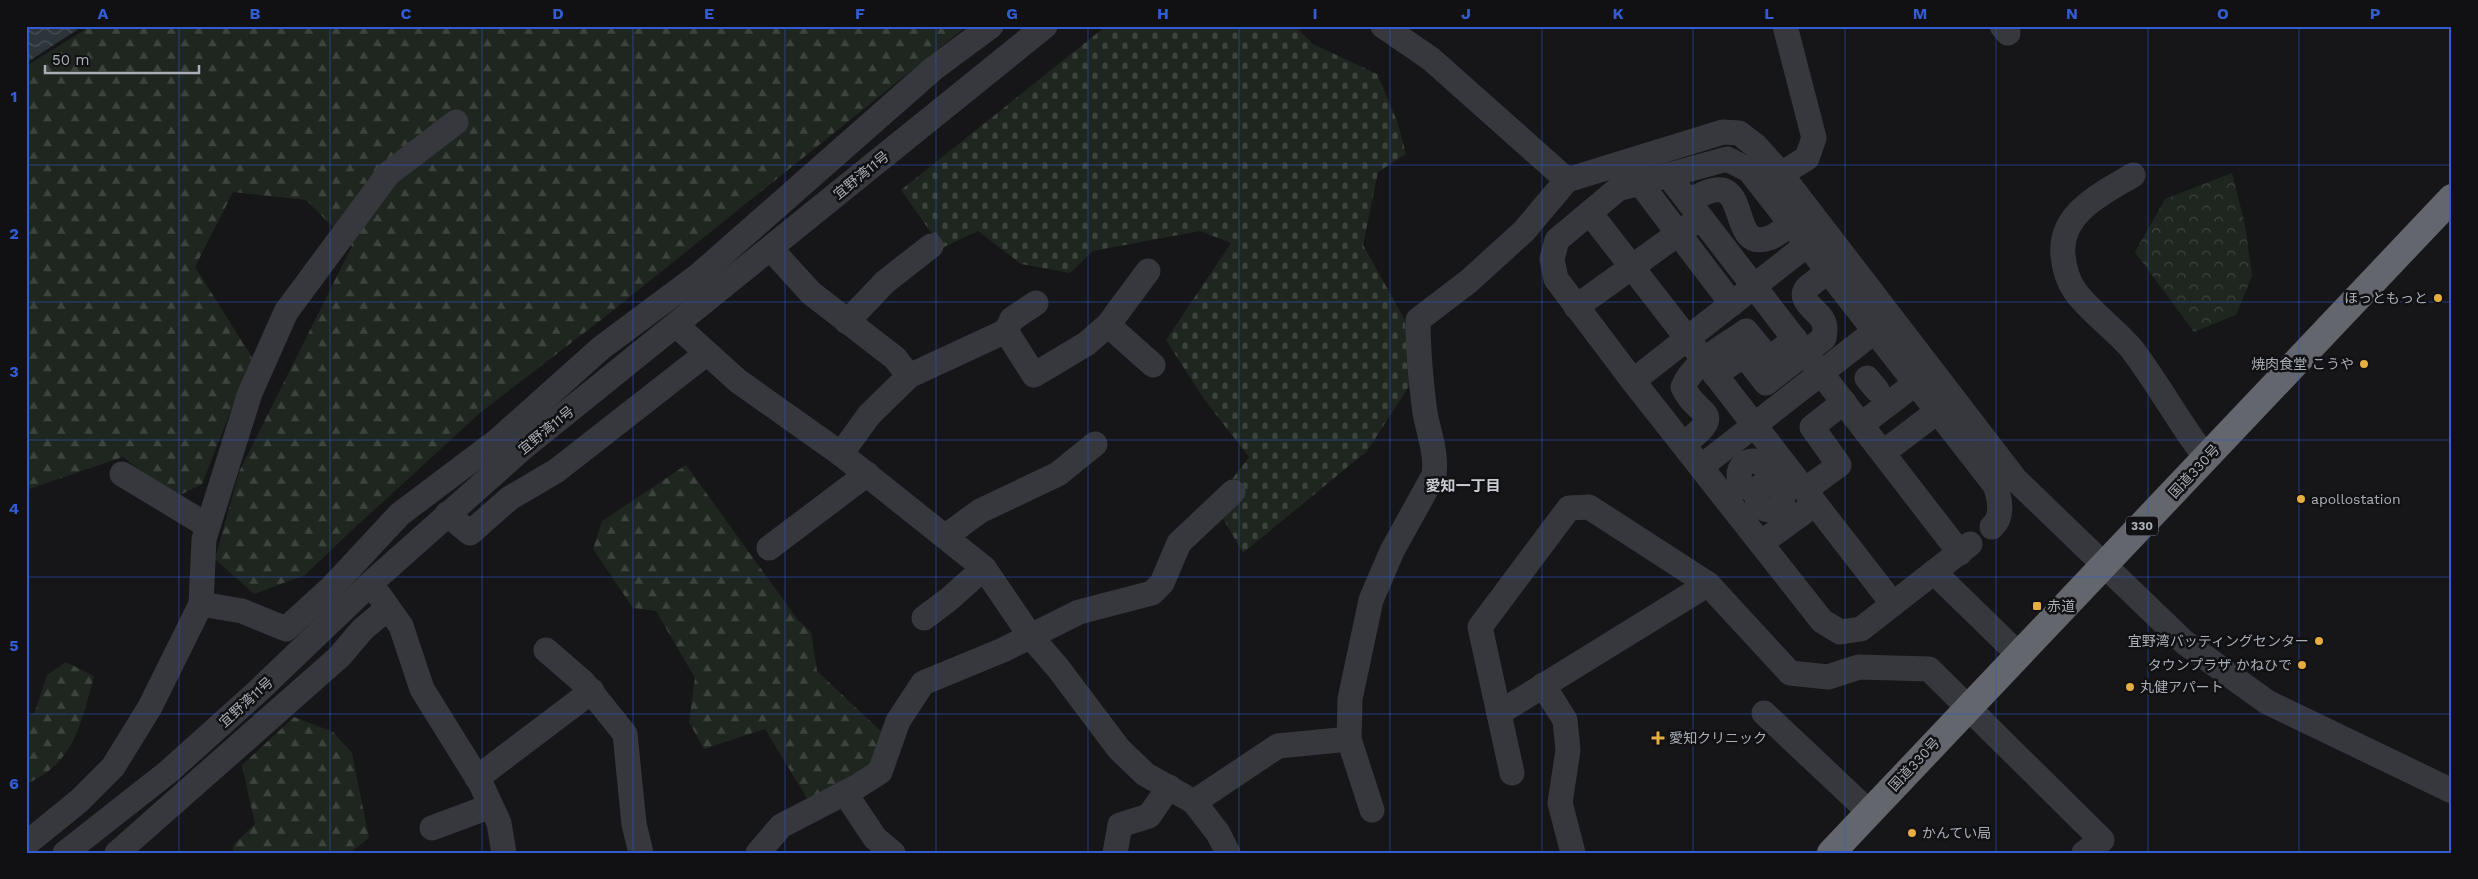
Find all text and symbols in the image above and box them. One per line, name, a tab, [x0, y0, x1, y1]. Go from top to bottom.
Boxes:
text: A	[98, 4, 109, 23]
text: B	[250, 4, 261, 23]
text: C	[401, 4, 412, 23]
text: D	[552, 4, 564, 23]
text: E	[704, 4, 714, 23]
text: F	[855, 4, 865, 23]
text: G	[1006, 4, 1018, 23]
text: H	[1157, 4, 1169, 23]
text: I	[1312, 4, 1318, 23]
text: J	[1461, 4, 1471, 23]
text: K	[1612, 4, 1624, 23]
text: L	[1764, 4, 1774, 23]
text: M	[1913, 4, 1927, 23]
text: N	[2066, 4, 2078, 23]
text: O	[2217, 4, 2229, 23]
text: P	[2370, 4, 2381, 23]
scale bar	[45, 42, 199, 74]
text: 50 m	[52, 51, 89, 69]
text: 1	[11, 87, 17, 106]
street label: 宜野湾11号	[830, 148, 892, 202]
text: 2	[9, 224, 19, 243]
place label: ほっともっと	[2344, 290, 2428, 306]
marker: ほっともっと	[2432, 292, 2444, 304]
place label: 焼肉食堂 こうや	[2251, 356, 2354, 372]
marker: 焼肉食堂 こうや	[2358, 358, 2370, 370]
text: 3	[9, 362, 19, 381]
street label: 宜野湾11号	[515, 403, 577, 457]
street label: 国道330号	[2165, 441, 2223, 501]
district label: 愛知一丁目	[1425, 477, 1501, 495]
place label: apollostation	[2311, 491, 2401, 507]
marker: apollostation	[2295, 493, 2307, 505]
text: 4	[9, 499, 19, 518]
road number: 330	[2126, 516, 2158, 536]
place label: 赤道	[2047, 598, 2075, 614]
marker: 赤道	[2031, 600, 2043, 612]
place label: 宜野湾バッティングセンター	[2128, 633, 2309, 649]
marker: 宜野湾バッティングセンター	[2313, 635, 2325, 647]
text: 5	[9, 636, 19, 655]
place label: タウンプラザ かねひで	[2148, 657, 2292, 673]
marker: タウンプラザ かねひで	[2296, 659, 2308, 671]
street label: 宜野湾11号	[216, 674, 276, 730]
place label: 丸健アパート	[2140, 679, 2224, 695]
marker: 丸健アパート	[2124, 681, 2136, 693]
place label: 愛知クリニック	[1669, 730, 1767, 746]
marker: 愛知クリニック	[1651, 731, 1665, 745]
street label: 国道330号	[1885, 734, 1943, 794]
text: 6	[9, 774, 19, 793]
place label: かんてい局	[1922, 825, 1991, 841]
marker: かんてい局	[1906, 827, 1918, 839]

